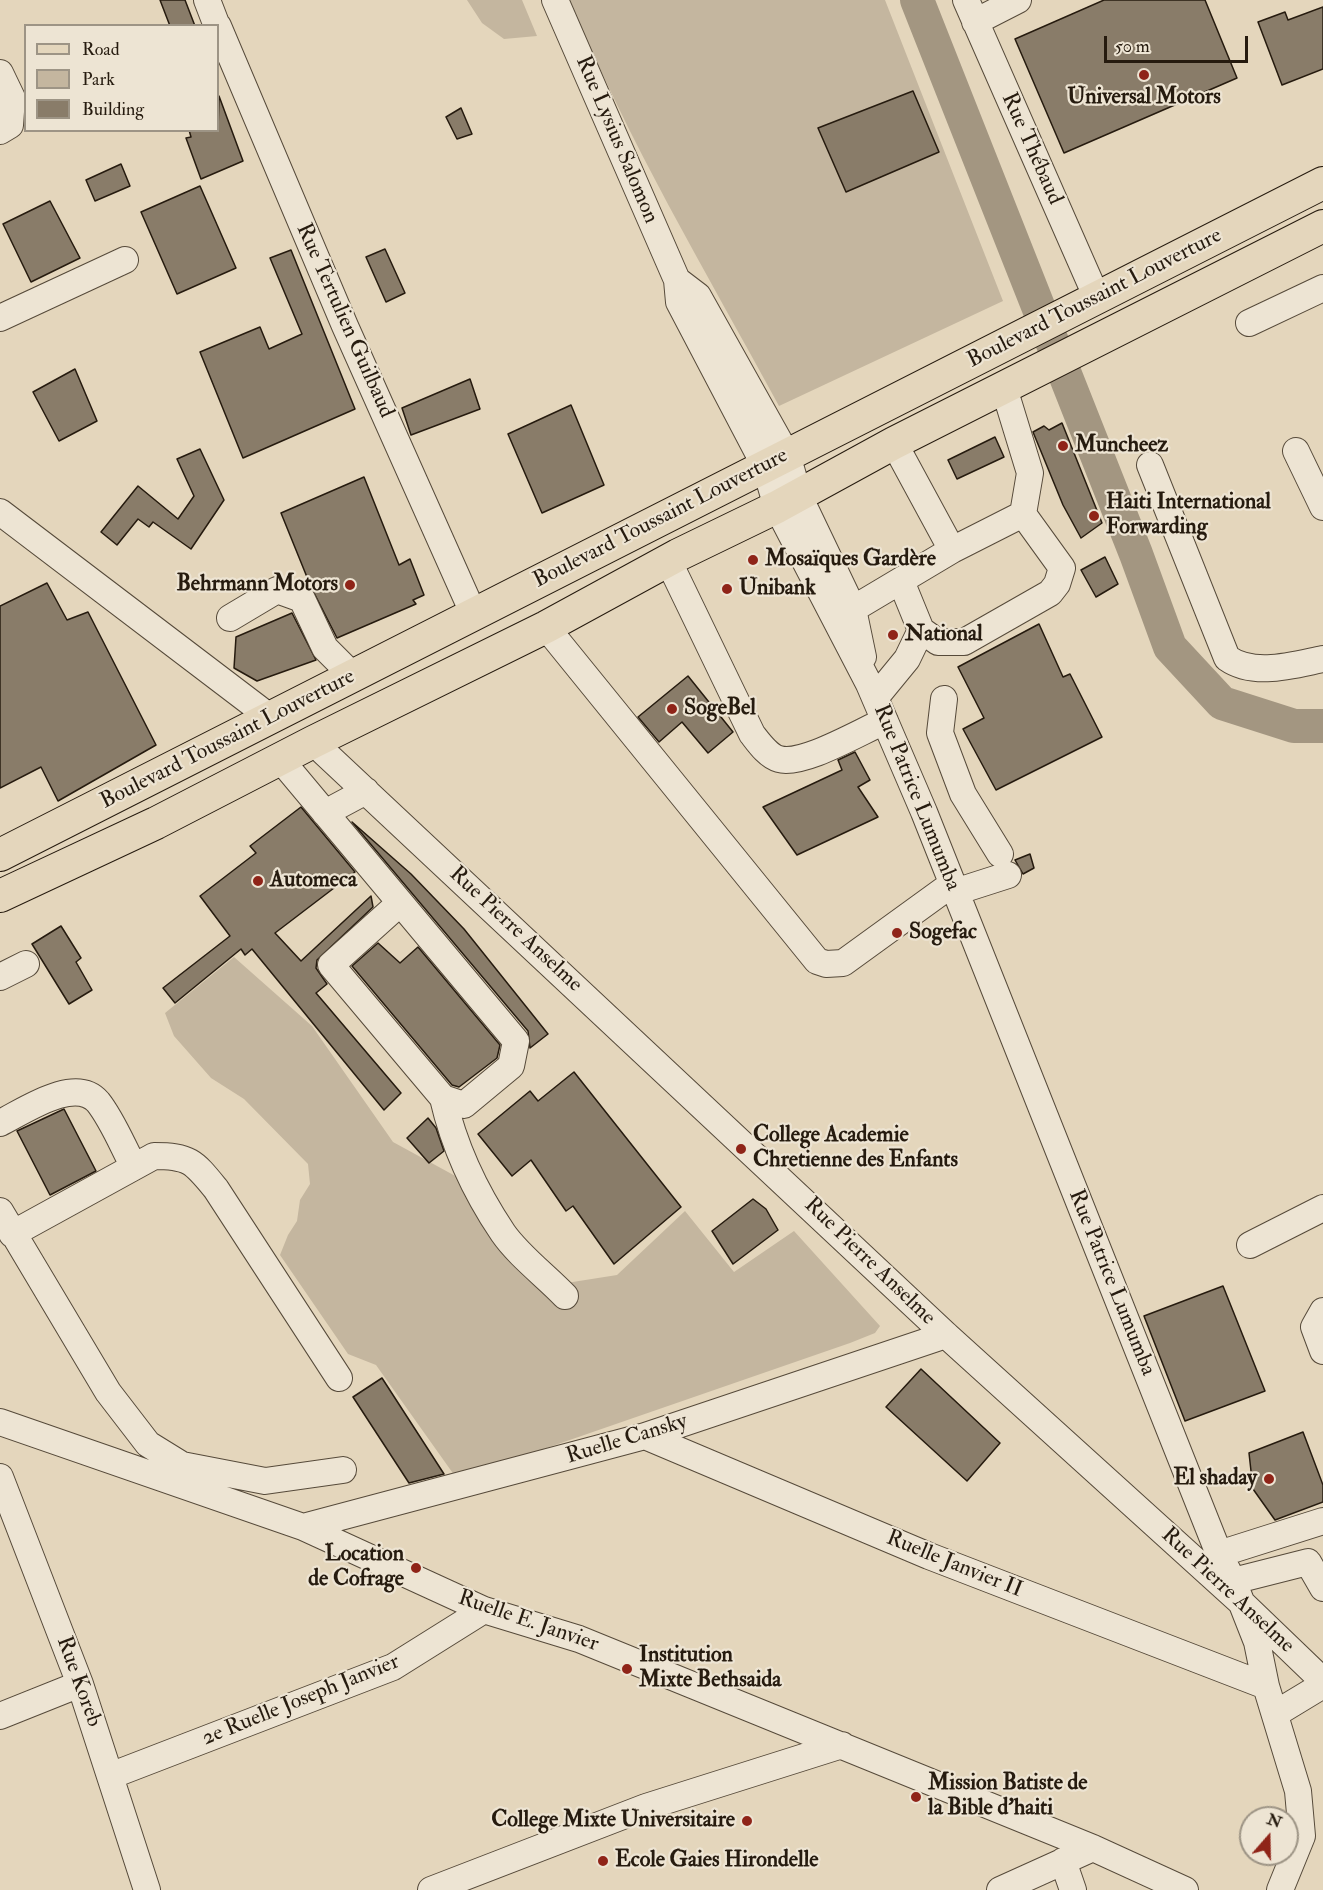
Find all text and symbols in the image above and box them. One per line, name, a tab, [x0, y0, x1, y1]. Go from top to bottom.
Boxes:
legend	[24, 24, 219, 132]
scale bar	[1107, 24, 1251, 62]
text: 50 m	[1115, 35, 1150, 58]
text: Road	[82, 38, 120, 61]
street label: Rue Lysius Salomon	[569, 52, 663, 228]
text: Park	[82, 68, 115, 91]
marker: Universal Motors	[1137, 68, 1151, 82]
place label: Universal Motors	[1067, 85, 1221, 111]
street label: Rue Thébaud	[995, 89, 1067, 209]
text: Building	[82, 98, 144, 121]
street label: Rue Tertulien Guilbaud	[289, 220, 399, 422]
street label: Boulevard Toussaint Louverture	[963, 223, 1227, 375]
place label: Muncheez	[1075, 433, 1168, 459]
marker: Muncheez	[1056, 439, 1070, 453]
street label: Boulevard Toussaint Louverture	[529, 443, 793, 595]
place label: Haiti International Forwarding	[1106, 490, 1271, 542]
marker: Haiti International Forwarding	[1087, 509, 1101, 523]
place label: Mosaïques Gardère	[765, 547, 936, 573]
marker: Mosaïques Gardère	[746, 553, 760, 567]
place label: Behrmann Motors	[176, 572, 338, 598]
place label: Unibank	[739, 576, 816, 602]
marker: Behrmann Motors	[343, 578, 357, 592]
marker: Unibank	[720, 582, 734, 596]
place label: National	[905, 622, 983, 648]
marker: National	[886, 628, 900, 642]
street label: Boulevard Toussaint Louverture	[96, 664, 360, 816]
place label: SogeBel	[684, 696, 756, 722]
street label: Rue Patrice Lumumba	[867, 701, 965, 895]
marker: SogeBel	[665, 702, 679, 716]
street label: Rue Pierre Anselme	[443, 862, 587, 998]
place label: Automeca	[270, 868, 357, 894]
marker: Automeca	[251, 874, 265, 888]
place label: Sogefac	[909, 920, 977, 946]
marker: Sogefac	[890, 926, 904, 940]
place label: College Academie Chretienne des Enfants	[753, 1123, 958, 1174]
marker: College Academie Chretienne des Enfants	[734, 1142, 748, 1156]
street label: Rue Patrice Lumumba	[1062, 1186, 1160, 1380]
street label: Rue Pierre Anselme	[798, 1193, 940, 1331]
street label: Ruelle Cansky	[563, 1409, 691, 1471]
place label: El shaday	[1173, 1466, 1257, 1492]
marker: El shaday	[1262, 1472, 1276, 1486]
street label: Rue Pierre Anselme	[1155, 1523, 1299, 1659]
street label: Ruelle Janvier II	[882, 1526, 1026, 1604]
place label: Location de Cofrage	[308, 1542, 404, 1594]
marker: Location de Cofrage	[409, 1561, 423, 1575]
street label: Ruelle E. Janvier	[454, 1586, 602, 1658]
street label: Rue Koreb	[49, 1633, 107, 1731]
place label: Institution Mixte Bethsaida	[639, 1643, 781, 1694]
street label: 2e Ruelle Joseph Janvier	[199, 1649, 403, 1753]
marker: Institution Mixte Bethsaida	[620, 1662, 634, 1676]
place label: Mission Batiste de la Bible d'haiti	[928, 1771, 1087, 1822]
marker: Mission Batiste de la Bible d'haiti	[909, 1790, 923, 1804]
north arrow	[1239, 1806, 1299, 1866]
place label: College Mixte Universitaire	[491, 1808, 735, 1834]
text: N	[1264, 1809, 1285, 1833]
marker: College Mixte Universitaire	[740, 1814, 754, 1828]
place label: Ecole Gaies Hirondelle	[615, 1848, 818, 1874]
marker: Ecole Gaies Hirondelle	[596, 1854, 610, 1868]

